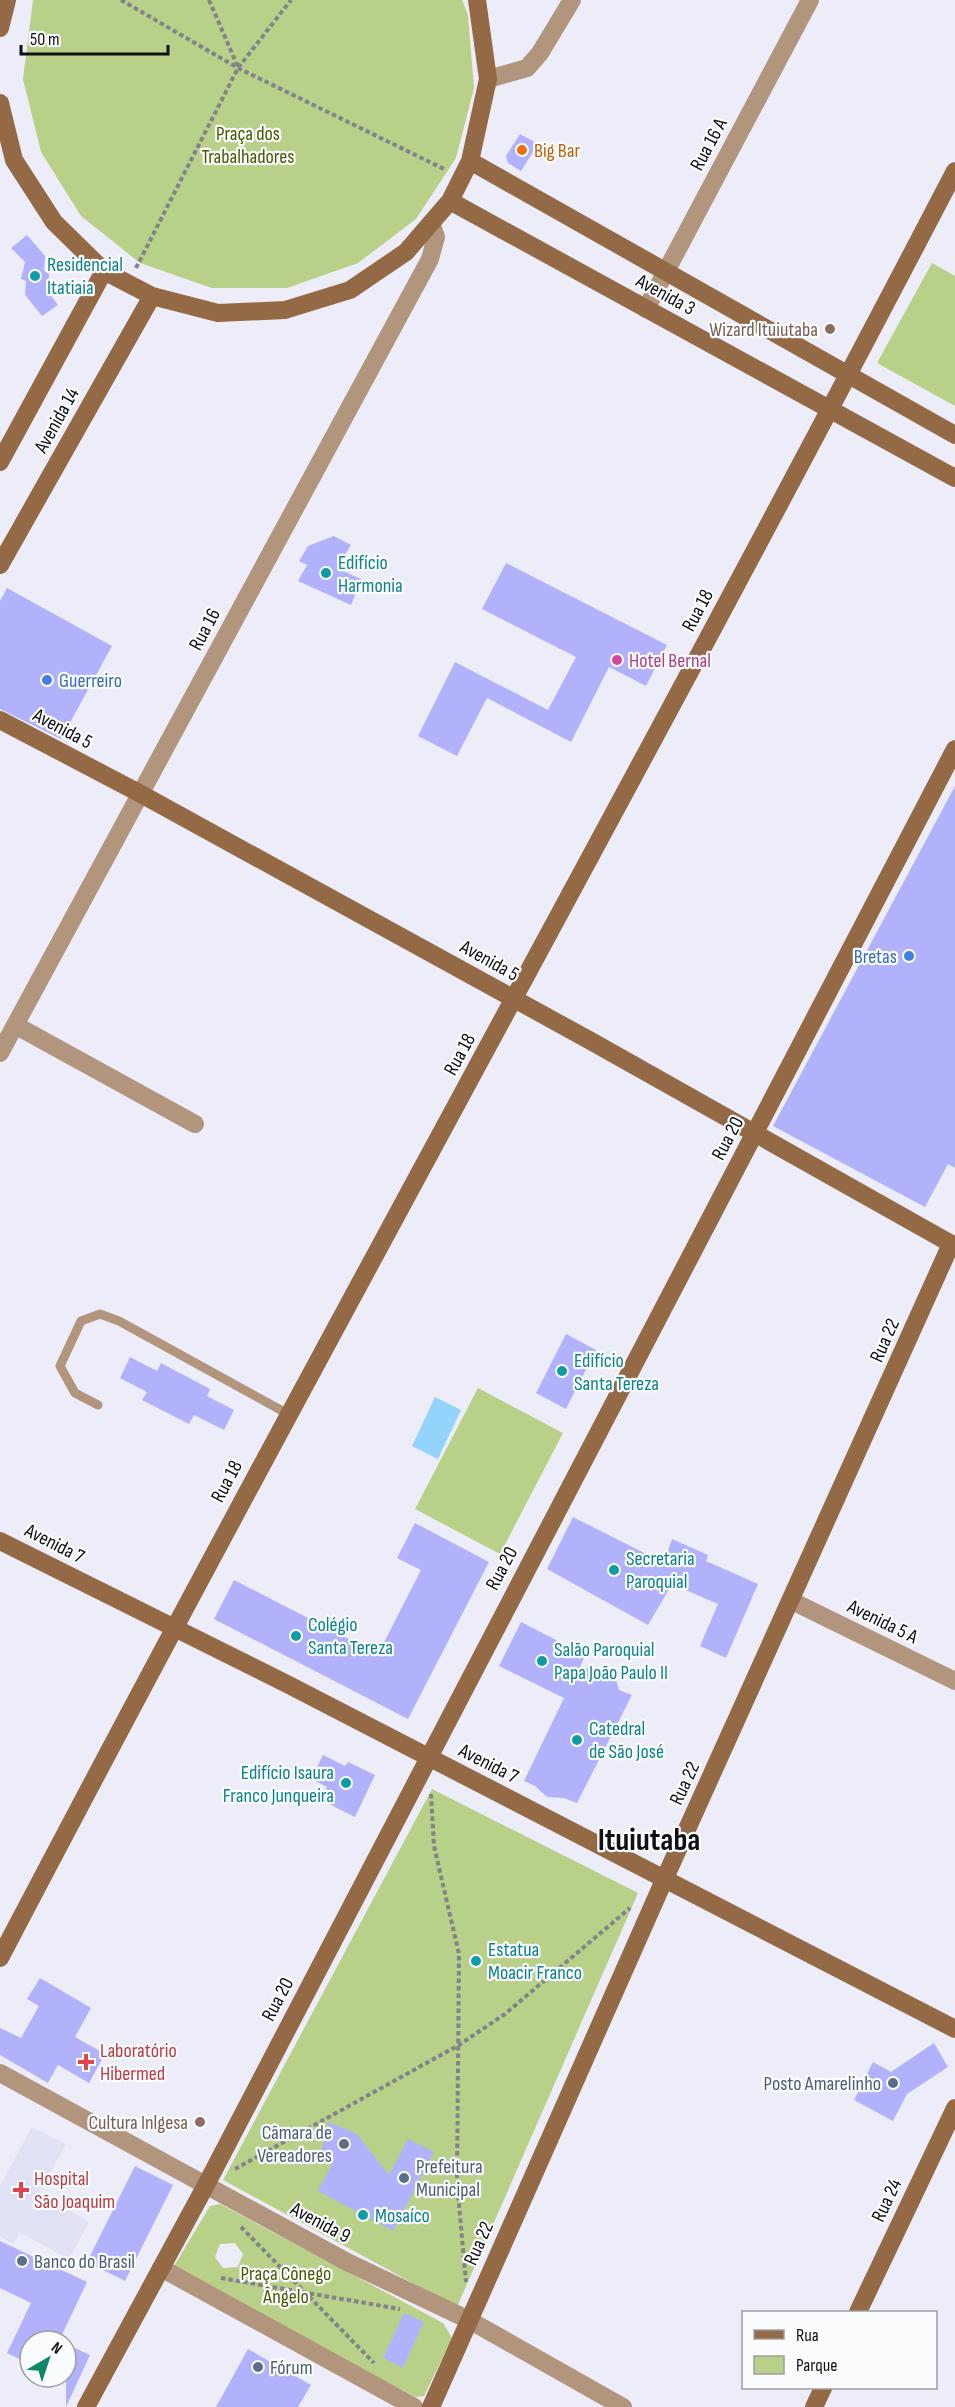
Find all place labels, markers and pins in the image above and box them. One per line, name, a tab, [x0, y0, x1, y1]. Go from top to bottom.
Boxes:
place label: Big Bar	[534, 139, 580, 163]
marker: Big Bar	[515, 143, 529, 157]
place label: Residencial Itatiaia	[47, 253, 123, 300]
marker: Residencial Itatiaia	[28, 269, 42, 283]
place label: Wizard Ituiutaba	[709, 318, 818, 342]
marker: Wizard Ituiutaba	[823, 322, 837, 336]
place label: Edifício Harmonia	[338, 551, 403, 598]
marker: Edifício Harmonia	[319, 566, 333, 580]
place label: Hotel Bernal	[629, 649, 711, 673]
marker: Hotel Bernal	[610, 653, 624, 667]
place label: Guerreiro	[59, 669, 122, 693]
marker: Guerreiro	[40, 673, 54, 687]
place label: Bretas	[854, 945, 897, 969]
marker: Bretas	[902, 949, 916, 963]
place label: Edifício Santa Tereza	[574, 1349, 659, 1396]
marker: Edifício Santa Tereza	[555, 1364, 569, 1378]
place label: Secretaria Paroquial	[626, 1547, 695, 1594]
marker: Secretaria Paroquial	[607, 1563, 621, 1577]
place label: Colégio Santa Tereza	[308, 1613, 393, 1660]
marker: Colégio Santa Tereza	[289, 1629, 303, 1643]
place label: Salão Paroquial Papa João Paulo II	[554, 1638, 668, 1685]
marker: Salão Paroquial Papa João Paulo II	[535, 1654, 549, 1668]
place label: Catedral de São José	[589, 1717, 664, 1764]
marker: Catedral de São José	[570, 1733, 584, 1747]
place label: Edifício Isaura Franco Junqueira	[223, 1761, 334, 1808]
marker: Edifício Isaura Franco Junqueira	[339, 1776, 353, 1790]
place label: Estatua Moacir Franco	[488, 1938, 582, 1985]
marker: Estatua Moacir Franco	[469, 1954, 483, 1968]
place label: Laboratório Hibermed	[100, 2039, 177, 2086]
marker: Laboratório Hibermed	[77, 2053, 95, 2071]
place label: Posto Amarelinho	[763, 2072, 881, 2096]
marker: Posto Amarelinho	[886, 2076, 900, 2090]
place label: Cultura Inlgesa	[88, 2111, 188, 2135]
marker: Cultura Inlgesa	[193, 2115, 207, 2129]
place label: Câmara de Vereadores	[257, 2121, 332, 2168]
marker: Câmara de Vereadores	[337, 2137, 351, 2151]
place label: Prefeitura Municipal	[416, 2155, 483, 2202]
place label: Hospital São Joaquim	[34, 2167, 115, 2214]
marker: Prefeitura Municipal	[397, 2171, 411, 2185]
marker: Hospital São Joaquim	[12, 2181, 30, 2199]
place label: Mosaíco	[375, 2204, 430, 2228]
marker: Mosaíco	[356, 2208, 370, 2222]
place label: Banco do Brasil	[34, 2250, 135, 2274]
marker: Banco do Brasil	[15, 2254, 29, 2268]
place label: Fórum	[270, 2356, 313, 2380]
marker: Fórum	[251, 2360, 265, 2374]

